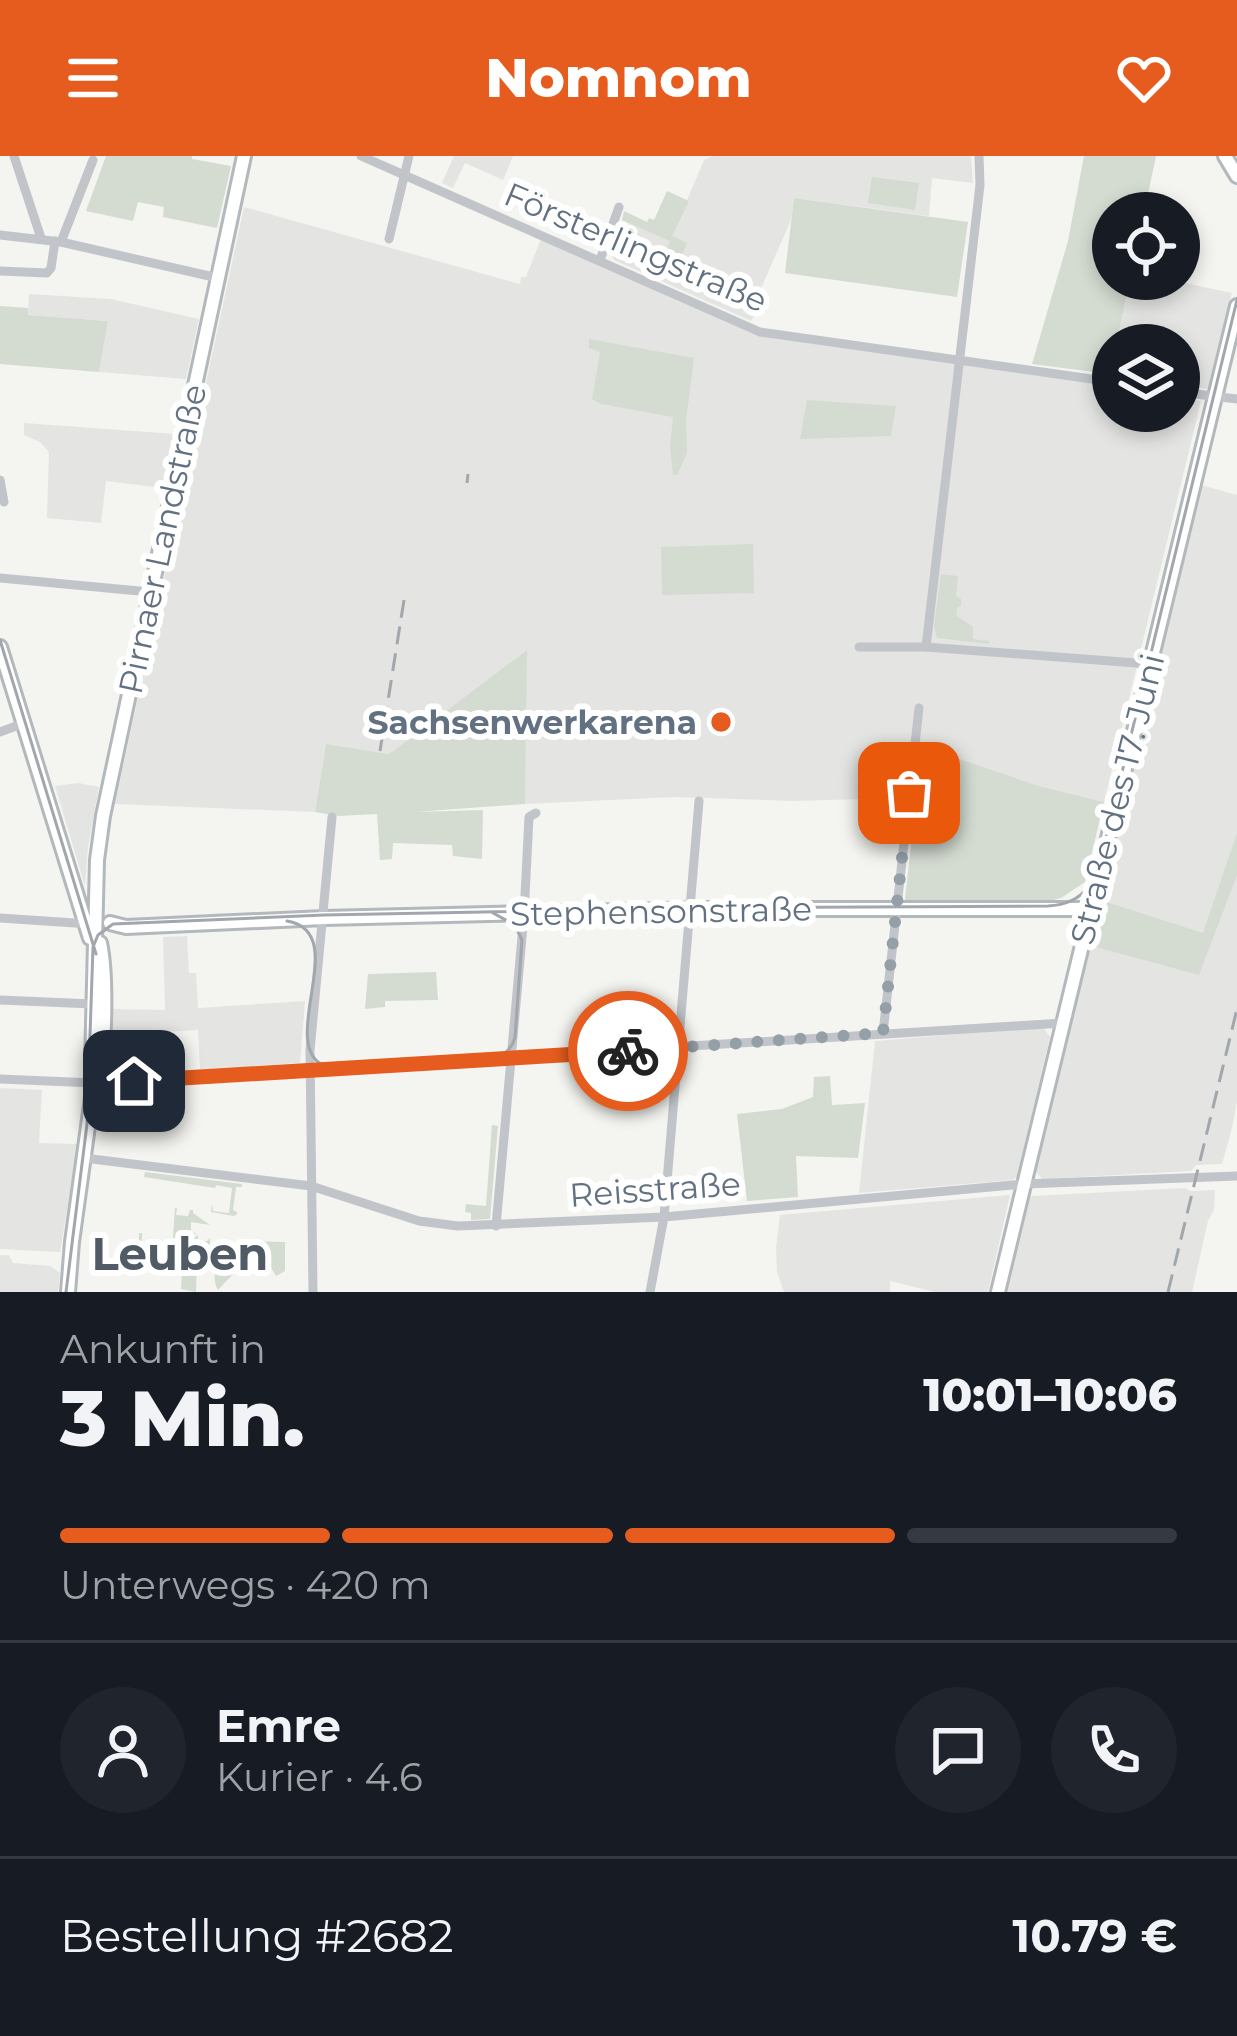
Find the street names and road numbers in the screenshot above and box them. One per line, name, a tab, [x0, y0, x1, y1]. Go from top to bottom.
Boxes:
street label: Försterlingstraße	[499, 174, 773, 320]
street label: Pirnaer Landstraße	[110, 381, 214, 697]
street label: Straße des 17. Juni	[1062, 650, 1172, 948]
street label: Stephensonstraße	[510, 888, 812, 934]
street label: Reisstraße	[568, 1163, 742, 1215]

